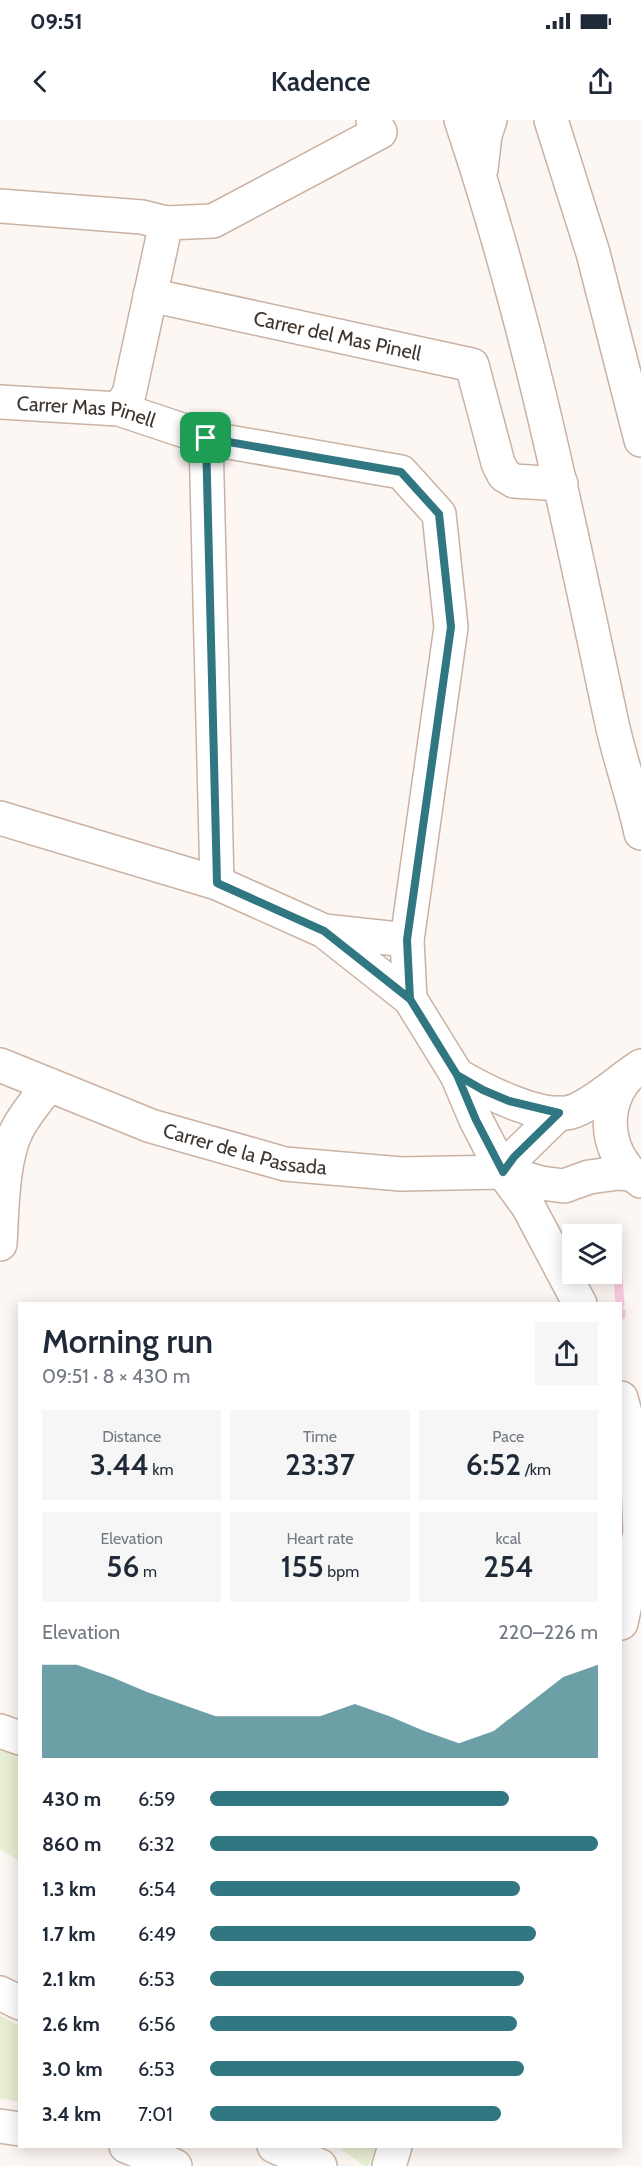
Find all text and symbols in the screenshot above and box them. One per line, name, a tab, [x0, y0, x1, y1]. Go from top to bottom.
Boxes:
text: 09:51	[30, 8, 83, 35]
icon: back	[24, 65, 57, 98]
text: Kadence	[271, 65, 370, 98]
icon: share	[584, 65, 617, 98]
street label: Carrer del Mas Pinell	[252, 306, 424, 366]
street label: Carrer Mas Pinell	[16, 391, 159, 432]
pin	[180, 412, 231, 463]
icon: arrive	[189, 421, 222, 454]
street label: Carrer de la Passada	[160, 1118, 328, 1180]
map controls	[562, 1224, 622, 1284]
button: layers	[562, 1224, 622, 1284]
text: Morning run	[42, 1321, 213, 1361]
button: share	[535, 1322, 598, 1385]
text: 09:51 · 8 × 430 m	[42, 1364, 190, 1388]
text: Distance	[102, 1427, 161, 1446]
text: Time	[303, 1427, 337, 1446]
text: Pace	[492, 1427, 524, 1446]
text: 3.44	[90, 1446, 149, 1483]
text: 23:37	[285, 1446, 355, 1483]
text: 6:52	[466, 1446, 521, 1483]
text: km	[149, 1460, 174, 1479]
text: /km	[521, 1460, 551, 1479]
text: Elevation	[100, 1529, 163, 1548]
text: Heart rate	[287, 1529, 353, 1548]
text: kcal	[496, 1529, 521, 1548]
text: 56	[106, 1548, 139, 1585]
text: 155	[281, 1548, 324, 1585]
text: 254	[483, 1548, 533, 1585]
text: m	[139, 1562, 157, 1581]
text: bpm	[324, 1562, 359, 1581]
text: Elevation	[42, 1620, 120, 1644]
text: 220–226 m	[498, 1620, 598, 1644]
text: 430 m	[42, 1787, 101, 1811]
text: 6:59	[138, 1787, 176, 1811]
text: 860 m	[42, 1832, 101, 1856]
text: 6:32	[138, 1832, 175, 1856]
text: 1.3 km	[42, 1877, 96, 1901]
text: 6:54	[138, 1877, 176, 1901]
text: 1.7 km	[42, 1922, 96, 1946]
text: 6:49	[138, 1922, 176, 1946]
text: 2.1 km	[42, 1967, 96, 1991]
text: 6:53	[138, 1967, 175, 1991]
text: 2.6 km	[42, 2012, 100, 2036]
text: 6:56	[138, 2012, 176, 2036]
text: 3.0 km	[42, 2057, 103, 2081]
text: 6:53	[138, 2057, 175, 2081]
text: 3.4 km	[42, 2102, 101, 2126]
text: 7:01	[138, 2102, 173, 2126]

